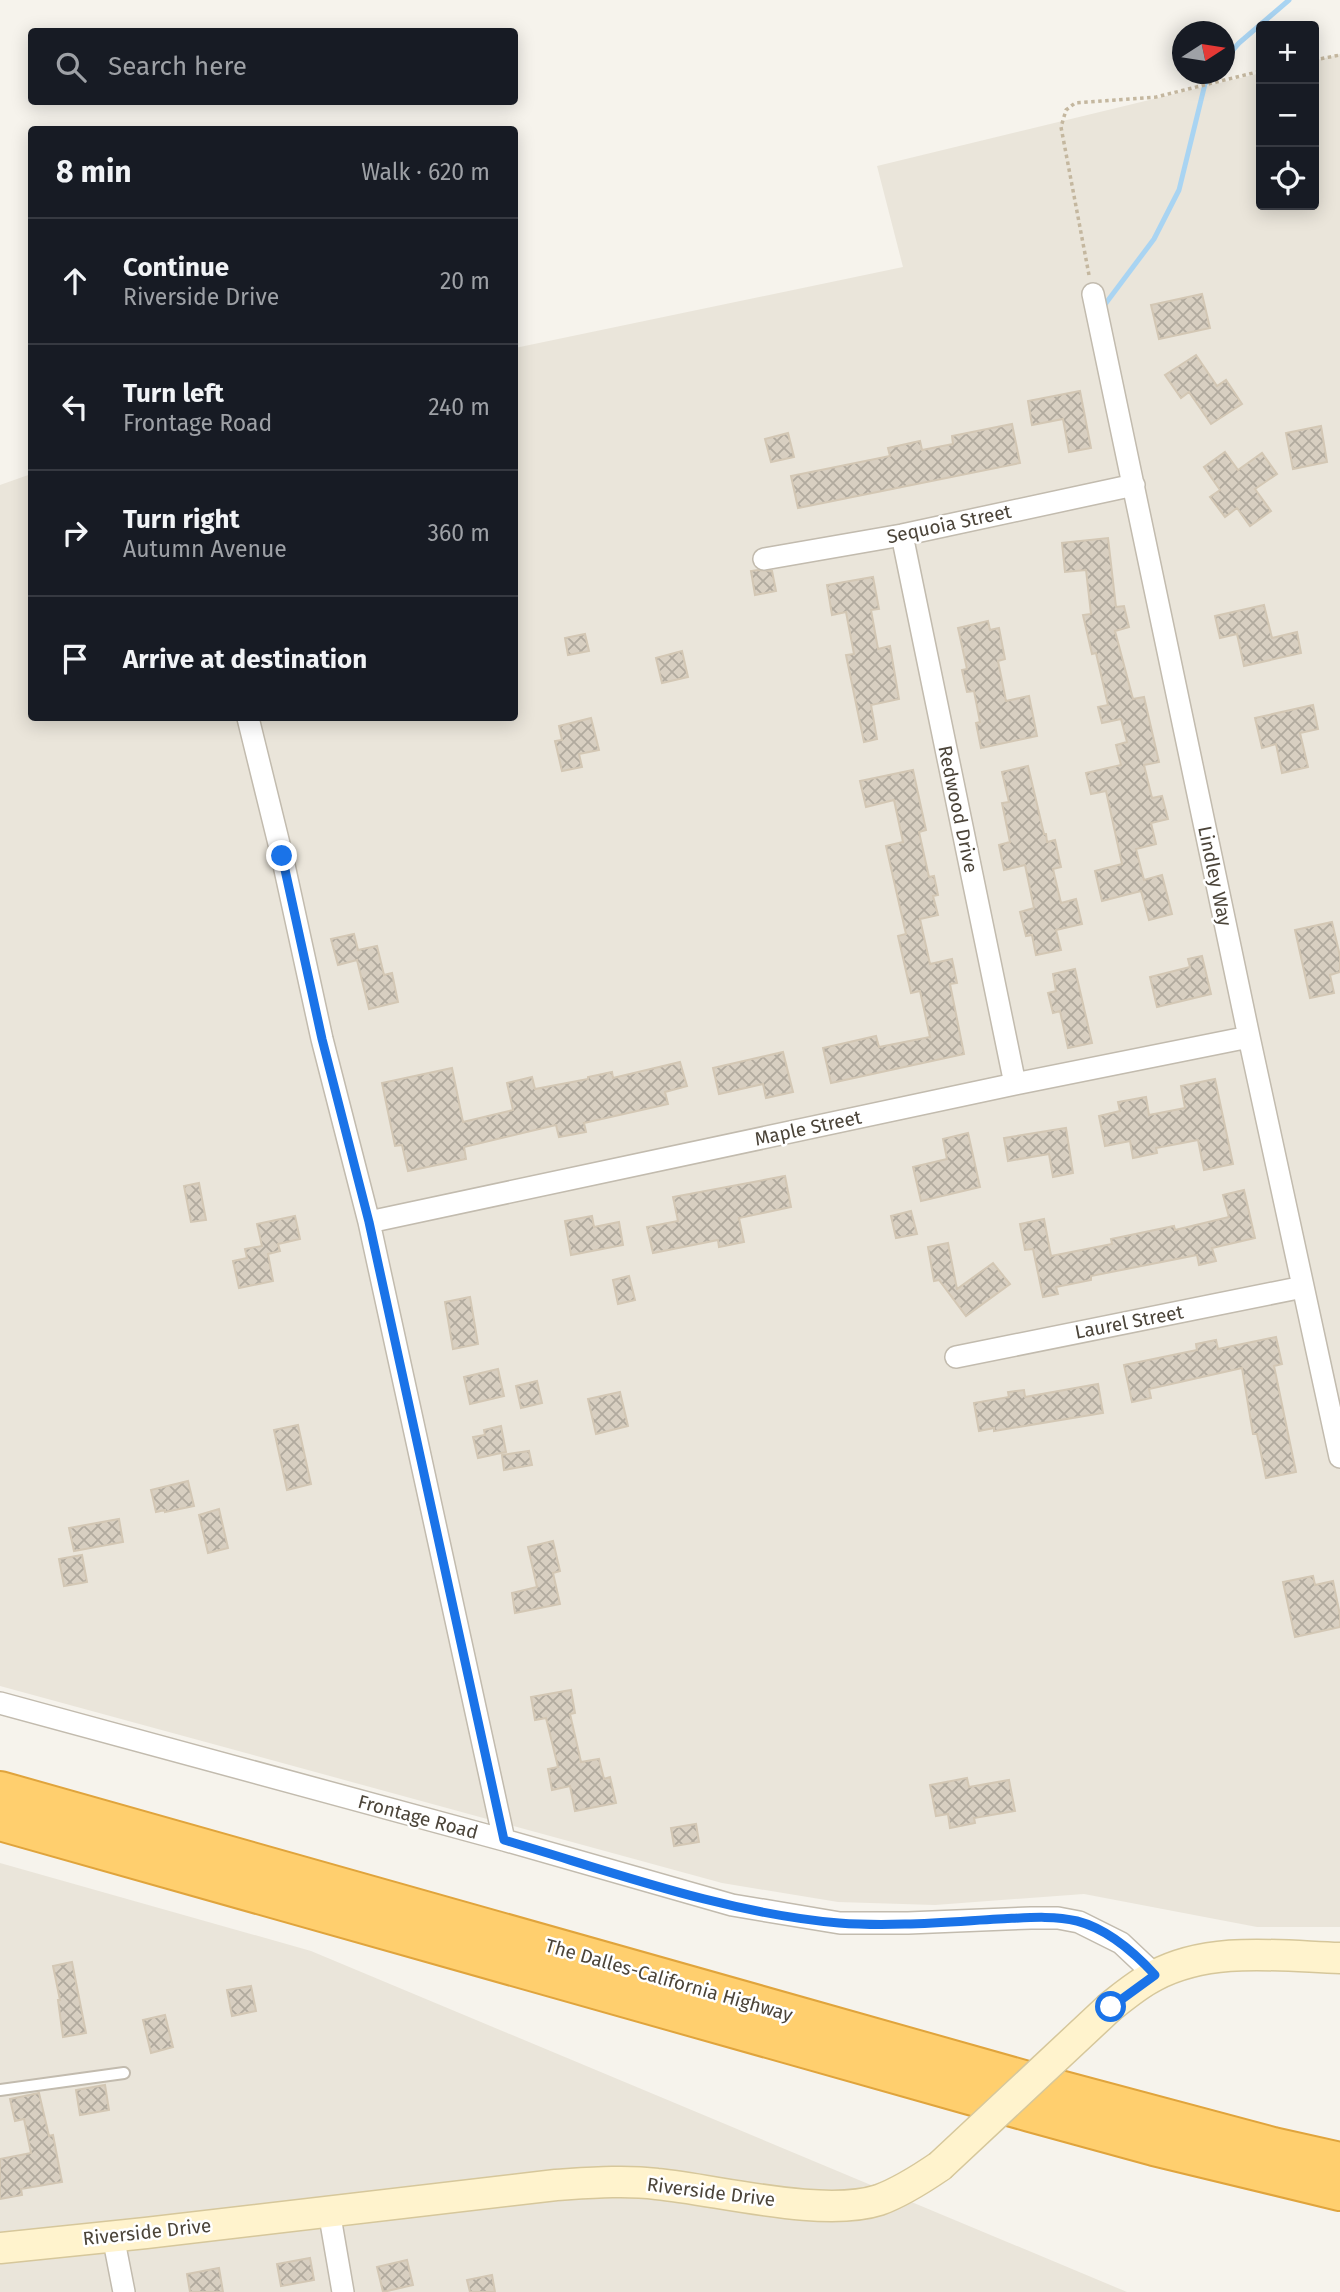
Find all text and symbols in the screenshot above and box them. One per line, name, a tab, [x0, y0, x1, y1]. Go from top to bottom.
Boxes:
north arrow	[1172, 21, 1235, 84]
map controls	[1256, 21, 1319, 210]
button: +	[1256, 21, 1319, 84]
search box	[28, 28, 518, 105]
icon: search	[52, 48, 90, 86]
text: Search here	[108, 51, 247, 82]
button: −	[1256, 84, 1319, 147]
button: locate	[1256, 147, 1319, 210]
text: 8 min	[56, 154, 132, 190]
text: Walk · 620 m	[361, 158, 490, 186]
text: Continue	[123, 252, 229, 283]
icon: ahead	[56, 262, 94, 300]
text: 20 m	[440, 267, 490, 295]
text: Riverside Drive	[123, 283, 279, 311]
text: Turn left	[123, 378, 224, 409]
icon: left	[56, 388, 94, 426]
text: 240 m	[428, 393, 490, 421]
text: Frontage Road	[123, 409, 272, 437]
street label: Sequoia Street	[885, 500, 1013, 548]
text: Turn right	[123, 504, 240, 535]
icon: right	[56, 514, 94, 552]
text: 360 m	[428, 519, 490, 547]
text: Autumn Avenue	[123, 535, 287, 563]
icon: arrive	[56, 640, 94, 678]
text: Arrive at destination	[123, 644, 367, 675]
street label: Redwood Drive	[933, 743, 983, 875]
street label: Lindley Way	[1193, 824, 1237, 929]
route end	[266, 840, 297, 871]
street label: Maple Street	[752, 1105, 864, 1151]
street label: Laurel Street	[1073, 1300, 1185, 1344]
street label: Frontage Road	[355, 1790, 481, 1844]
street label: The Dalles-California Highway	[543, 1934, 796, 2027]
route start	[1095, 1991, 1126, 2022]
street label: Riverside Drive	[646, 2173, 776, 2211]
street label: Riverside Drive	[82, 2214, 212, 2250]

